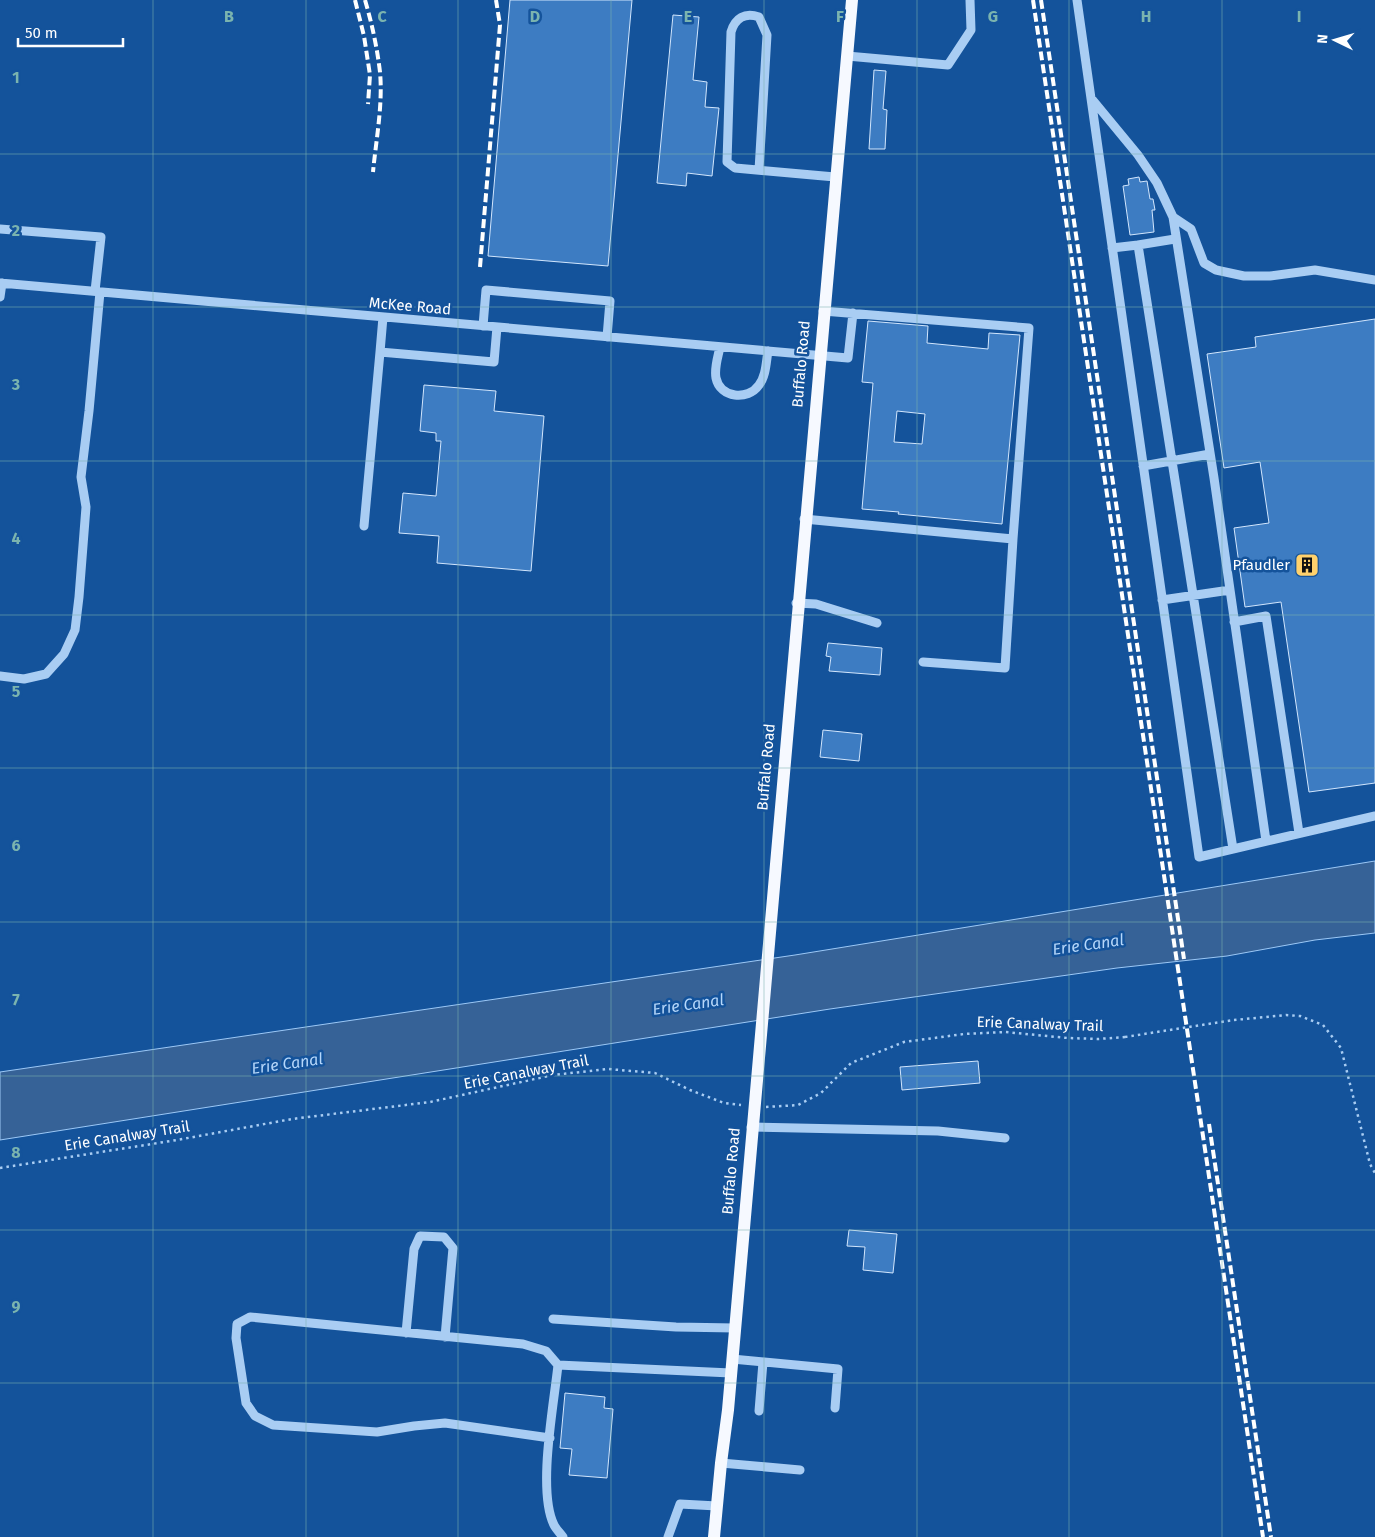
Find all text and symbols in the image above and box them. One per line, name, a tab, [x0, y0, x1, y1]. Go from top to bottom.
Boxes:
text: B	[224, 7, 234, 26]
text: C	[377, 7, 387, 26]
text: D	[530, 7, 540, 26]
text: E	[684, 7, 692, 26]
text: F	[836, 7, 844, 26]
text: G	[988, 7, 998, 26]
text: H	[1141, 7, 1151, 26]
text: I	[1297, 7, 1301, 26]
scale bar	[18, 15, 122, 47]
north arrow	[1310, 15, 1360, 65]
text: 50 m	[25, 24, 58, 42]
text: N	[1314, 34, 1331, 44]
text: 1	[12, 68, 20, 87]
text: 2	[12, 221, 20, 240]
street label: McKee Road	[368, 293, 452, 319]
street label: Buffalo Road	[788, 320, 814, 408]
text: 3	[11, 375, 20, 394]
text: 4	[11, 529, 21, 548]
building icon: Pfaudler	[1294, 552, 1320, 578]
place label: Pfaudler	[1233, 556, 1290, 574]
text: 5	[12, 682, 21, 701]
street label: Buffalo Road	[753, 723, 779, 811]
text: 6	[11, 836, 21, 855]
water label: Erie Canal	[1051, 930, 1125, 959]
text: 7	[12, 990, 20, 1009]
water label: Erie Canal	[651, 990, 725, 1019]
street label: Erie Canalway Trail	[976, 1013, 1104, 1035]
water label: Erie Canal	[250, 1049, 324, 1078]
street label: Erie Canalway Trail	[462, 1051, 591, 1093]
street label: Erie Canalway Trail	[63, 1117, 192, 1155]
street label: Buffalo Road	[718, 1127, 744, 1215]
text: 8	[11, 1143, 21, 1162]
text: 9	[12, 1297, 21, 1316]

